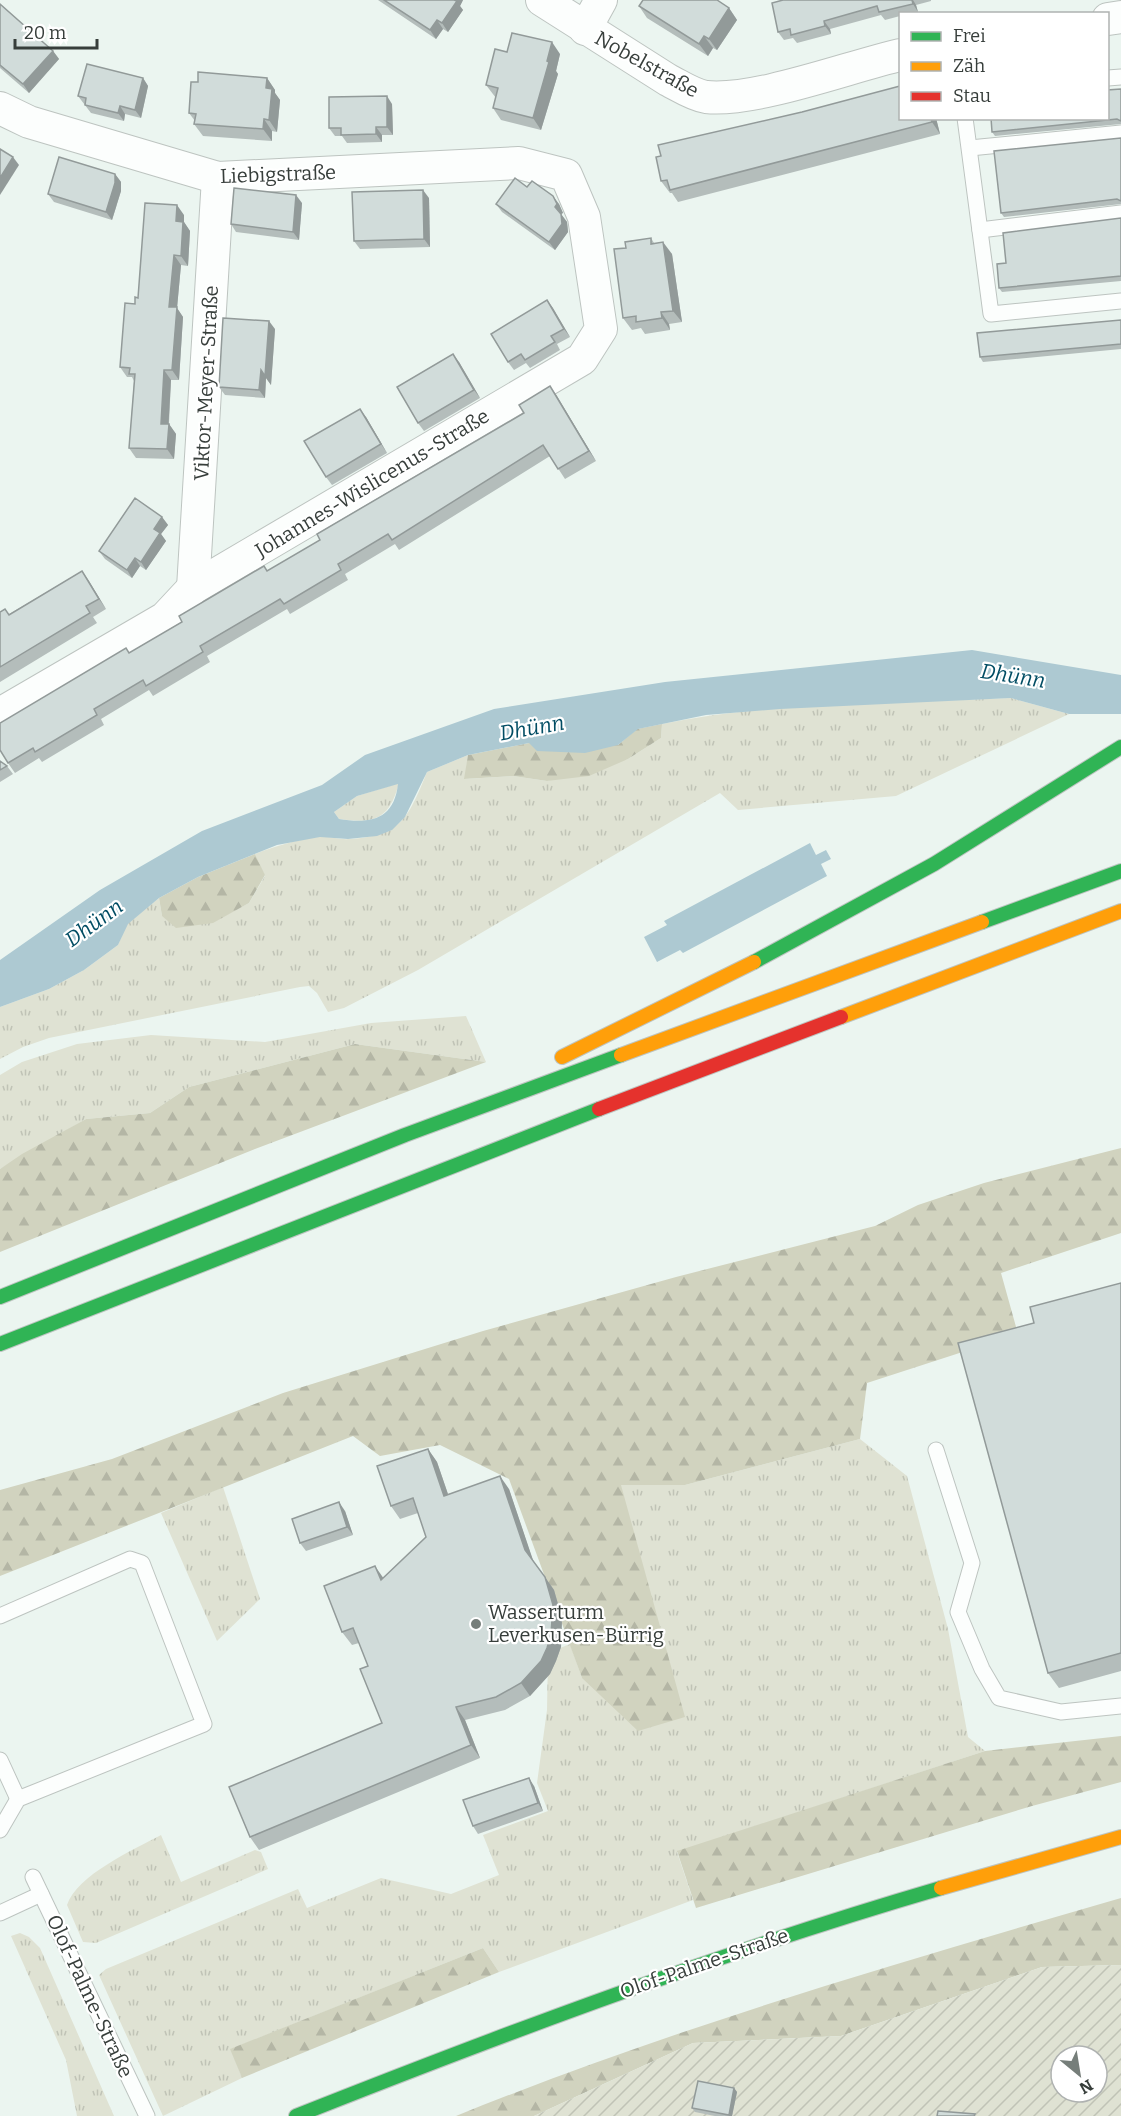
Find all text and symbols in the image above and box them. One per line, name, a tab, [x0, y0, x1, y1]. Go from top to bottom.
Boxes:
scale bar	[15, 12, 98, 50]
legend	[899, 12, 1109, 120]
text: 20 m	[24, 22, 66, 44]
text: Frei	[953, 25, 986, 47]
street label: Nobelstraße	[591, 26, 703, 102]
text: Zäh	[953, 55, 985, 77]
text: Stau	[953, 85, 991, 107]
street label: Liebigstraße	[220, 160, 336, 188]
street label: Viktor-Meyer-Straße	[189, 285, 223, 481]
street label: Johannes-Wislicenus-Straße	[250, 404, 493, 563]
water label: Dhünn	[979, 658, 1047, 694]
water label: Dhünn	[498, 710, 566, 746]
water label: Dhünn	[60, 893, 128, 953]
place label: Wasserturm Leverkusen-Bürrig	[488, 1600, 664, 1647]
marker: Wasserturm Leverkusen-Bürrig	[469, 1617, 483, 1631]
street label: Olof-Palme-Straße	[42, 1911, 138, 2081]
street label: Olof-Palme-Straße	[617, 1923, 791, 2003]
north arrow	[1049, 2044, 1109, 2104]
text: N	[1076, 2075, 1096, 2098]

